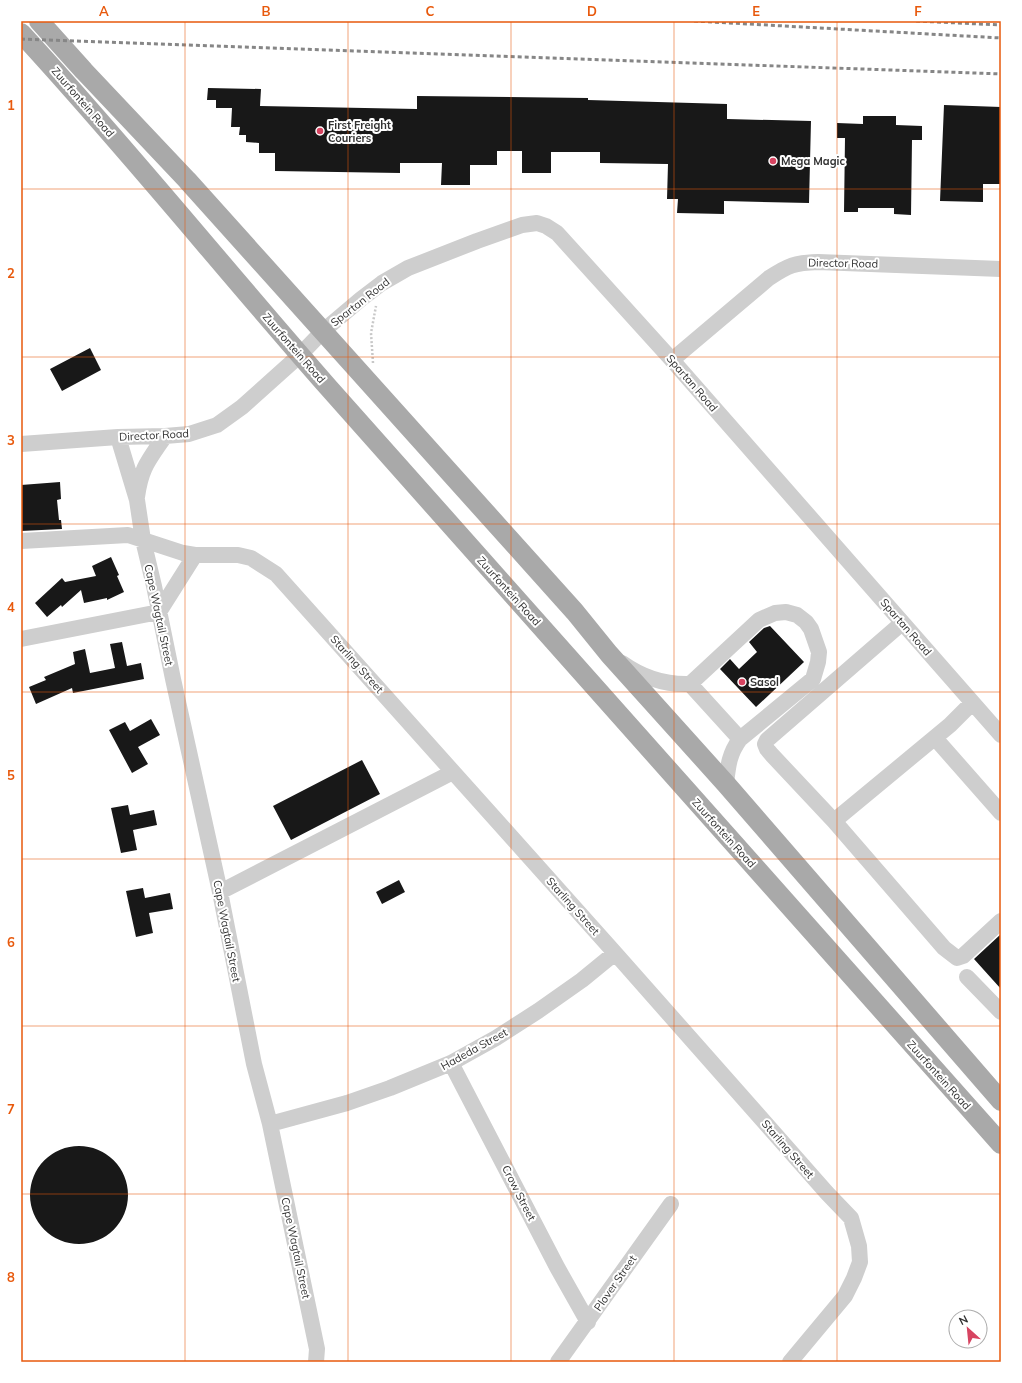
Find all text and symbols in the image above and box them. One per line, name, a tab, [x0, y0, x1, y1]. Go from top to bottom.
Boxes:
text: A	[99, 3, 109, 19]
text: B	[262, 3, 271, 19]
text: C	[426, 3, 435, 19]
text: D	[587, 3, 597, 19]
text: E	[752, 3, 760, 19]
text: F	[914, 3, 922, 19]
street label: Zuurfontein Road	[49, 64, 117, 140]
text: 1	[7, 97, 15, 113]
place label: First Freight Couriers	[328, 118, 391, 145]
marker: First Freight Couriers	[315, 126, 325, 136]
place label: Mega Magic	[781, 154, 845, 168]
marker: Mega Magic	[768, 156, 778, 166]
street label: Director Road	[808, 255, 878, 271]
text: 2	[7, 265, 15, 281]
street label: Spartan Road	[328, 275, 392, 329]
street label: Zuurfontein Road	[260, 310, 328, 386]
street label: Spartan Road	[663, 352, 721, 414]
street label: Director Road	[119, 426, 189, 444]
text: 3	[7, 432, 15, 448]
street label: Zuurfontein Road	[474, 553, 544, 629]
street label: Cape Wagtail Street	[141, 563, 177, 667]
street label: Spartan Road	[877, 596, 935, 658]
text: 4	[7, 599, 15, 615]
street label: Starling Street	[327, 632, 387, 696]
place label: Sasol	[750, 675, 779, 689]
marker: Sasol	[737, 677, 747, 687]
text: 5	[7, 767, 15, 783]
street label: Zuurfontein Road	[689, 795, 759, 871]
street label: Starling Street	[543, 874, 603, 938]
street label: Cape Wagtail Street	[210, 879, 244, 983]
text: 6	[7, 934, 15, 950]
street label: Hadeda Street	[438, 1025, 510, 1073]
street label: Zuurfontein Road	[904, 1037, 974, 1113]
text: 7	[7, 1101, 15, 1117]
street label: Starling Street	[759, 1117, 817, 1181]
street label: Crow Street	[499, 1163, 539, 1223]
street label: Cape Wagtail Street	[278, 1196, 314, 1300]
street label: Plover Street	[591, 1252, 639, 1314]
text: 8	[7, 1269, 15, 1285]
north arrow	[948, 1309, 988, 1349]
text: N	[957, 1312, 970, 1328]

